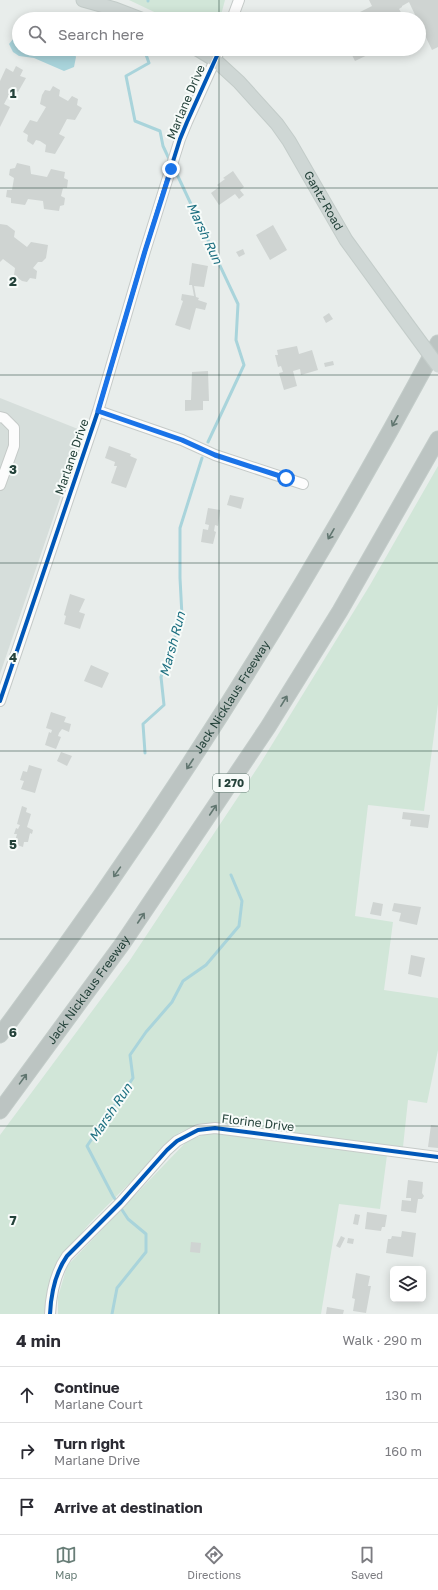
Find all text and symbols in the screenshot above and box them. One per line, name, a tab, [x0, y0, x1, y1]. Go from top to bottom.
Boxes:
search box	[12, 12, 426, 56]
icon: search	[26, 23, 48, 45]
text: Search here	[58, 25, 144, 43]
street label: Marlane Drive	[163, 62, 208, 141]
text: 1	[10, 85, 17, 101]
route end	[162, 160, 180, 178]
street label: Gantz Road	[301, 168, 347, 233]
water label: Marsh Run	[184, 200, 227, 267]
text: 2	[9, 273, 17, 289]
one-way arrow	[391, 415, 398, 427]
street label: Marlane Drive	[51, 417, 92, 497]
text: 3	[9, 461, 17, 477]
route start	[277, 469, 295, 487]
one-way arrow	[327, 528, 335, 540]
water label: Marsh Run	[156, 609, 189, 678]
street label: Jack Nicklaus Freeway	[190, 637, 273, 756]
text: 4	[9, 649, 17, 665]
one-way arrow	[281, 695, 289, 707]
one-way arrow	[185, 758, 193, 770]
road number: I 270	[213, 774, 249, 792]
one-way arrow	[209, 805, 217, 816]
text: 5	[9, 836, 17, 852]
one-way arrow	[113, 866, 121, 877]
one-way arrow	[137, 912, 145, 923]
street label: Jack Nicklaus Freeway	[43, 932, 133, 1047]
text: 6	[9, 1024, 17, 1040]
one-way arrow	[19, 1074, 27, 1085]
water label: Marsh Run	[85, 1079, 136, 1144]
street label: Florine Drive	[221, 1111, 295, 1134]
text: 7	[9, 1212, 17, 1228]
map controls	[390, 1266, 426, 1302]
button: layers	[390, 1266, 426, 1302]
text: 4 min	[16, 1330, 61, 1351]
text: Walk · 290 m	[343, 1332, 422, 1348]
text: Continue	[54, 1378, 120, 1396]
icon: ahead	[16, 1384, 38, 1406]
text: 130 m	[385, 1387, 422, 1403]
text: Marlane Court	[54, 1396, 143, 1412]
text: Turn right	[54, 1434, 125, 1452]
icon: right	[16, 1440, 38, 1462]
text: 160 m	[385, 1443, 422, 1459]
text: Marlane Drive	[54, 1452, 140, 1468]
icon: arrive	[16, 1496, 38, 1518]
text: Arrive at destination	[54, 1498, 203, 1516]
tab: Map	[55, 1544, 77, 1581]
tab: Directions	[187, 1544, 241, 1581]
tab: Saved	[351, 1544, 383, 1581]

